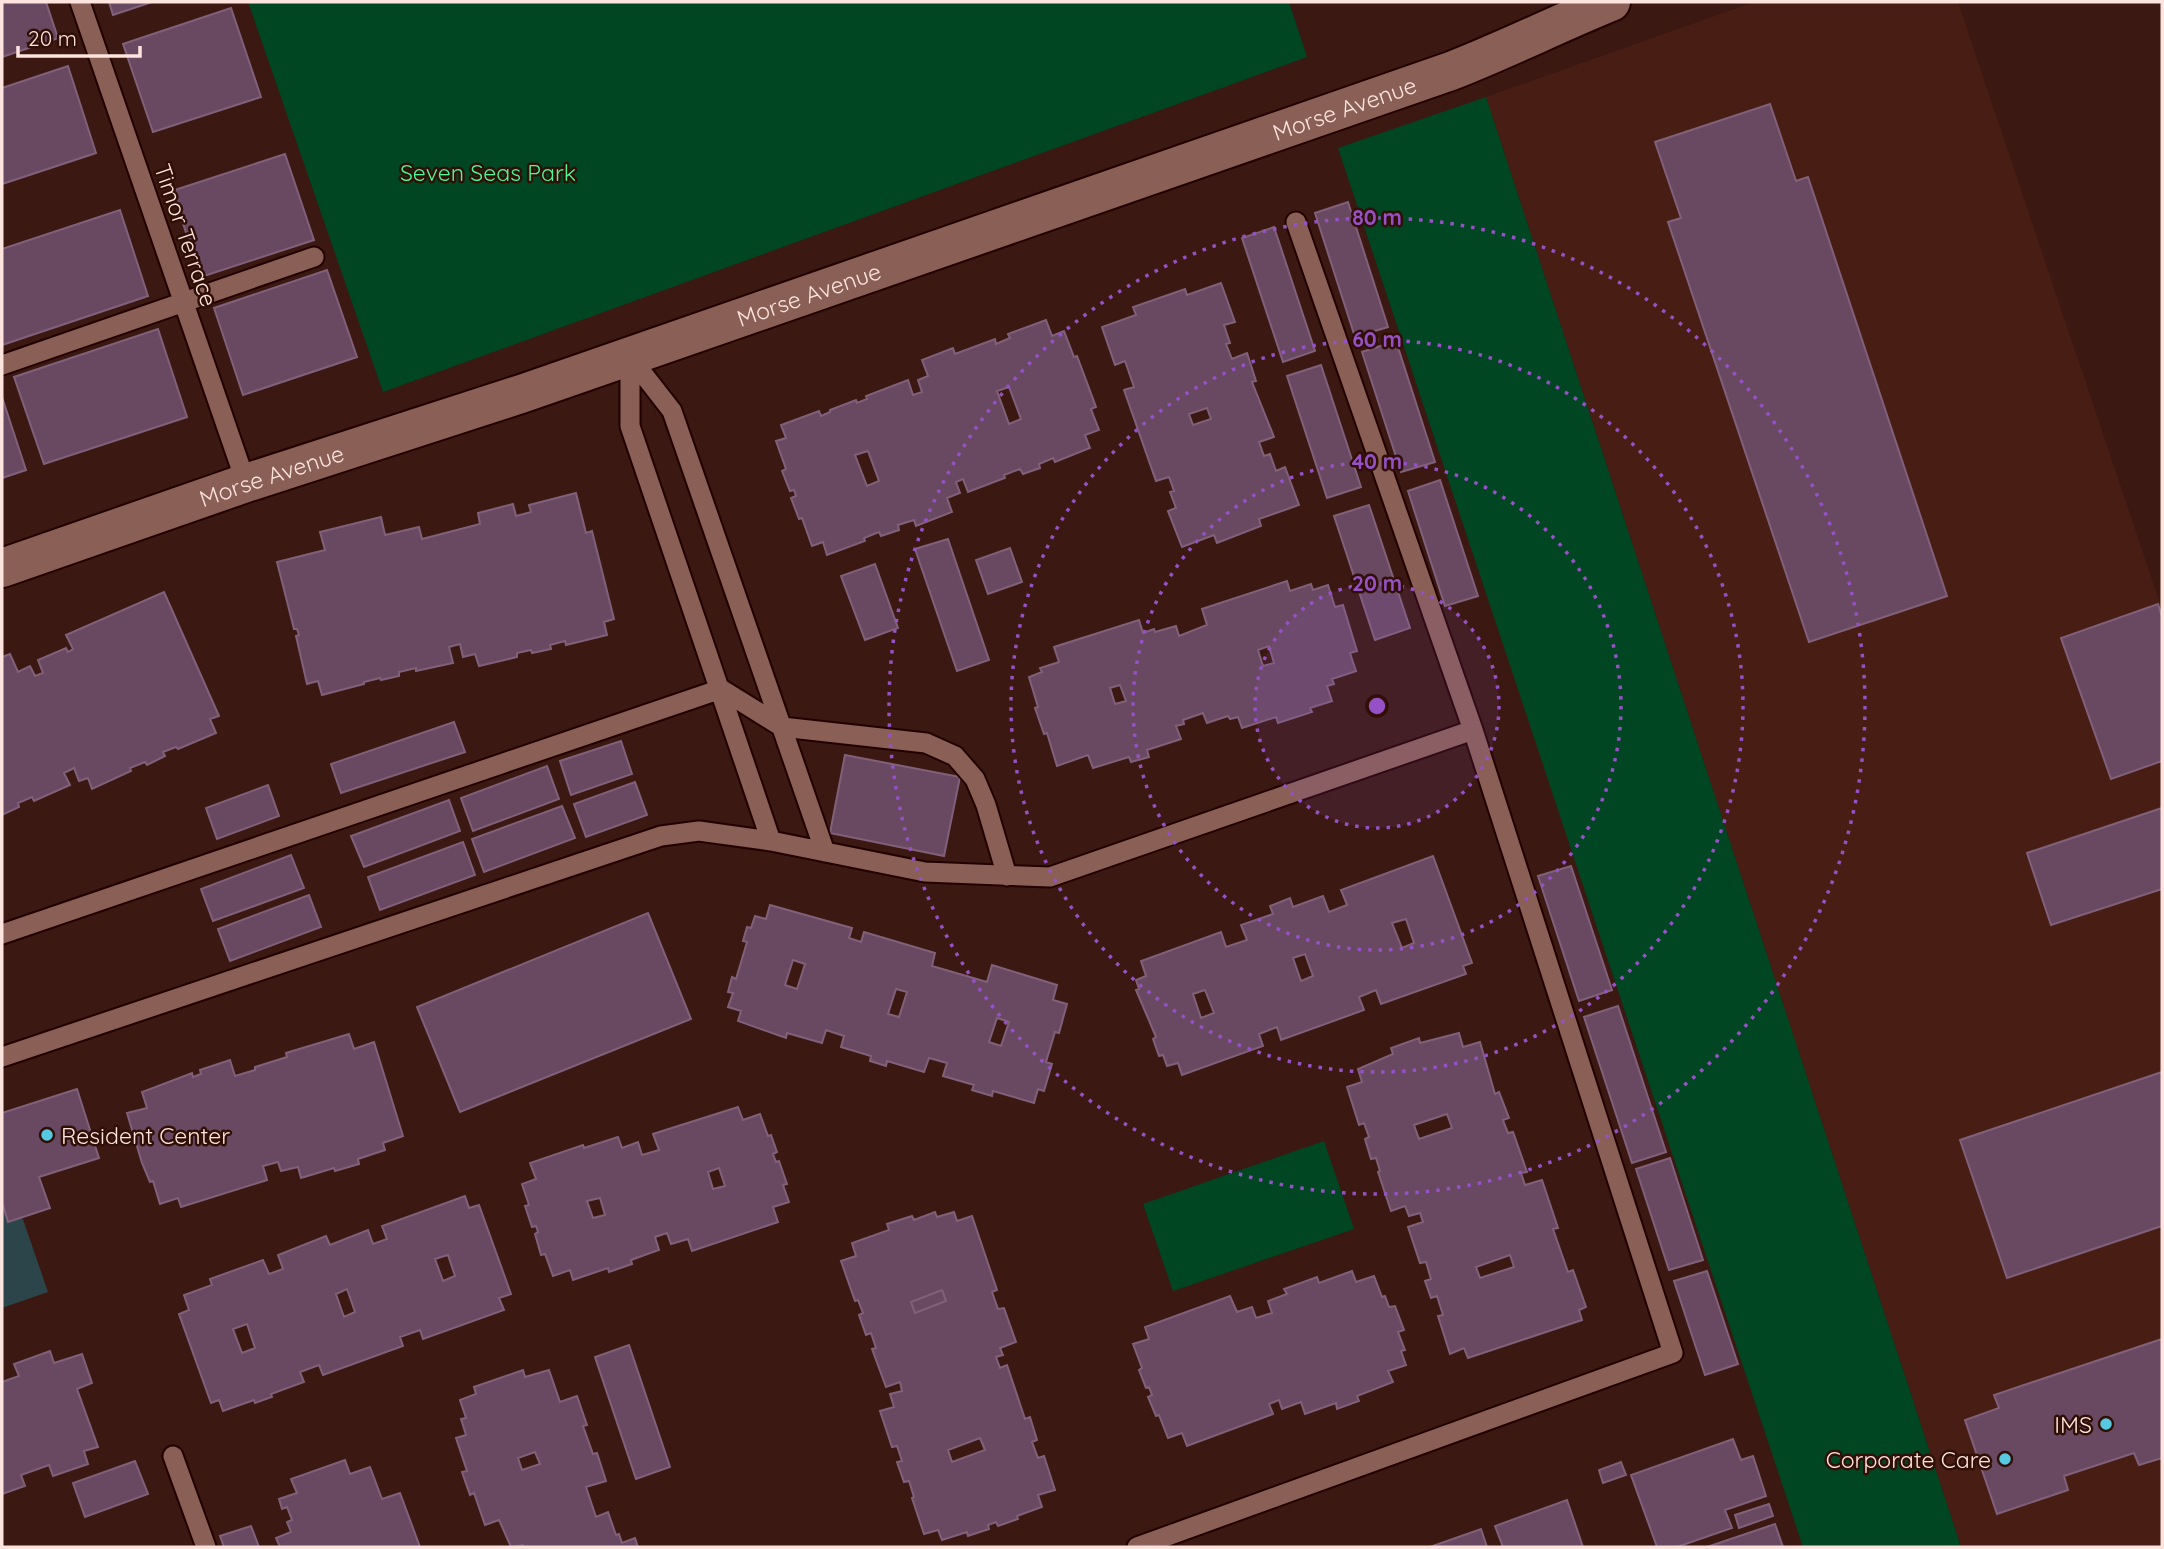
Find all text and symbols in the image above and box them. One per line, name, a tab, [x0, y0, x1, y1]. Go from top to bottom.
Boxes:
scale bar	[18, 14, 140, 58]
text: 20 m	[28, 25, 77, 51]
street label: Morse Avenue	[1268, 70, 1420, 146]
park label: Seven Seas Park	[400, 158, 576, 187]
street label: Timor Terrace	[148, 160, 224, 310]
text: 80 m	[1352, 204, 1402, 230]
street label: Morse Avenue	[733, 256, 885, 333]
text: 60 m	[1352, 326, 1402, 352]
street label: Morse Avenue	[195, 438, 347, 513]
text: 40 m	[1352, 448, 1402, 474]
text: 20 m	[1352, 570, 1402, 596]
centre of rings	[1365, 694, 1389, 718]
place label: Resident Center	[61, 1121, 230, 1150]
marker: Resident Center	[39, 1127, 55, 1143]
place label: IMS	[2054, 1410, 2092, 1439]
marker: IMS	[2098, 1416, 2114, 1432]
place label: Corporate Care	[1826, 1445, 1991, 1474]
marker: Corporate Care	[1997, 1451, 2013, 1467]

